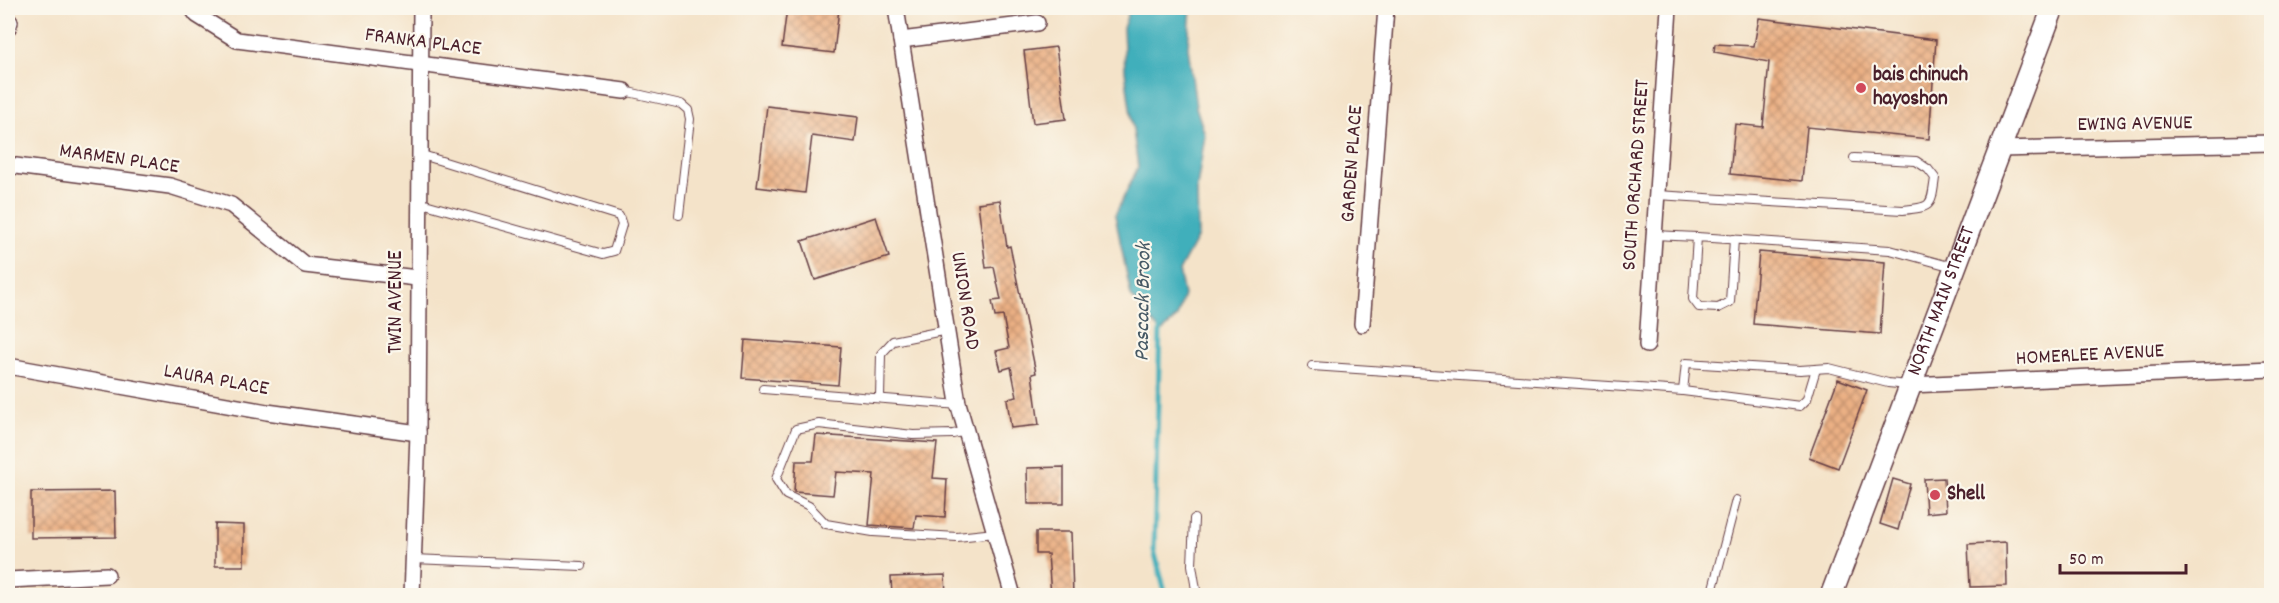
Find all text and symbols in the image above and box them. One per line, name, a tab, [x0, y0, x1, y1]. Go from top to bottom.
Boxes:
street label: FRANKA PLACE	[363, 21, 483, 65]
place label: bais chinuch hayoshon	[1873, 61, 1969, 115]
street label: SOUTH ORCHARD STREET	[1615, 78, 1659, 272]
marker: bais chinuch hayoshon	[1854, 81, 1868, 95]
street label: GARDEN PLACE	[1334, 104, 1372, 224]
street label: EWING AVENUE	[2077, 109, 2193, 141]
street label: MARMEN PLACE	[57, 137, 181, 183]
street label: NORTH MAIN STREET	[1900, 222, 1984, 380]
water label: Pascack Brook	[1127, 240, 1161, 362]
street label: TWIN AVENUE	[382, 250, 412, 354]
street label: UNION ROAD	[941, 250, 987, 352]
street label: HOMERLEE AVENUE	[2015, 337, 2165, 375]
street label: LAURA PLACE	[161, 357, 271, 405]
place label: Shell	[1947, 480, 1986, 510]
marker: Shell	[1928, 488, 1942, 502]
scale bar	[2060, 537, 2186, 575]
text: 50 m	[2069, 548, 2104, 573]

